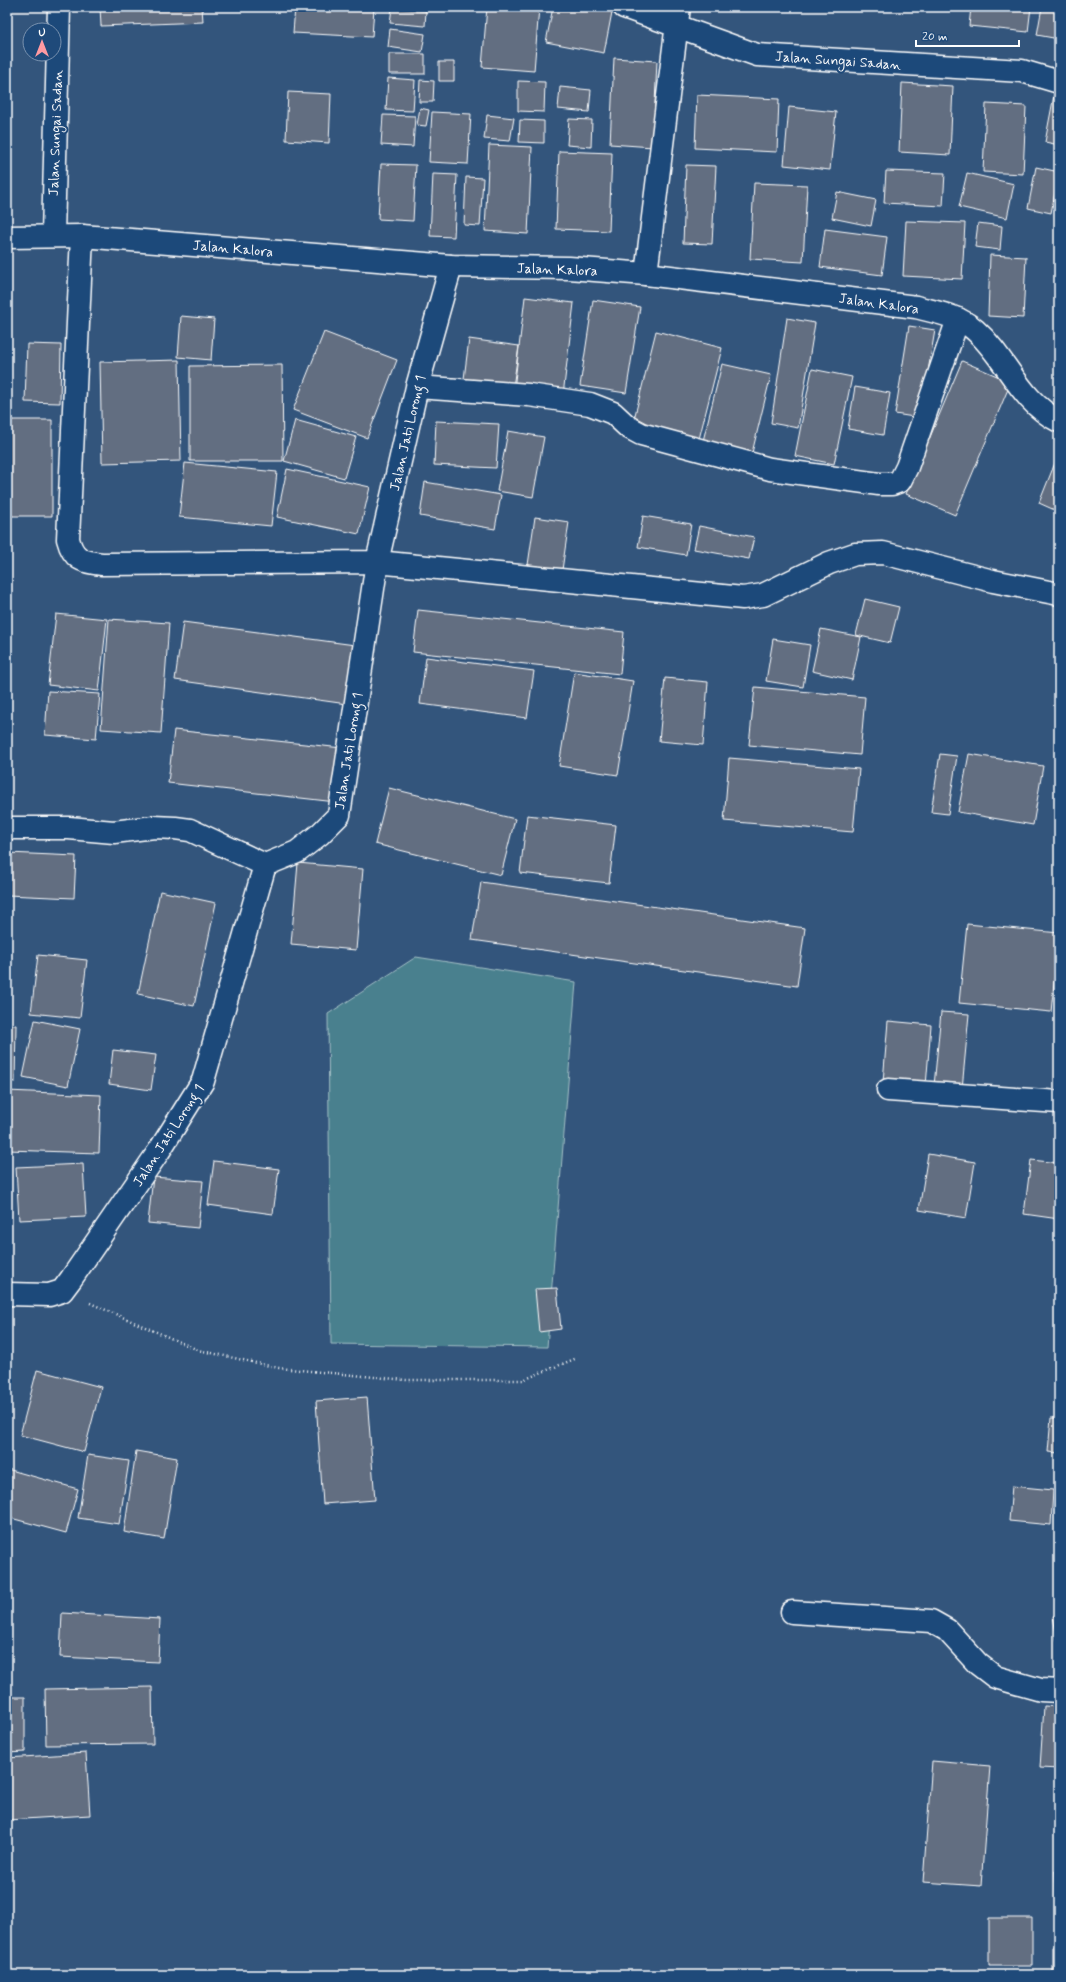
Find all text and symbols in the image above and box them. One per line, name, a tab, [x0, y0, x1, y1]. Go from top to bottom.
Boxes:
north arrow	[22, 22, 62, 62]
scale bar	[916, 22, 1019, 48]
text: U	[38, 26, 46, 40]
text: 20 m	[922, 29, 948, 45]
street label: Jalan Sungai Sadan	[774, 48, 902, 75]
street label: Jalan Sungai Sadan	[45, 70, 68, 196]
street label: Jalan Kalora	[192, 237, 274, 261]
street label: Jalan Kalora	[516, 260, 598, 280]
street label: Jalan Kalora	[838, 289, 920, 319]
street label: Jalan Jati Lorong 1	[386, 373, 432, 493]
street label: Jalan Jati Lorong 1	[331, 691, 369, 811]
street label: Jalan Jati Lorong 1	[129, 1081, 210, 1191]

